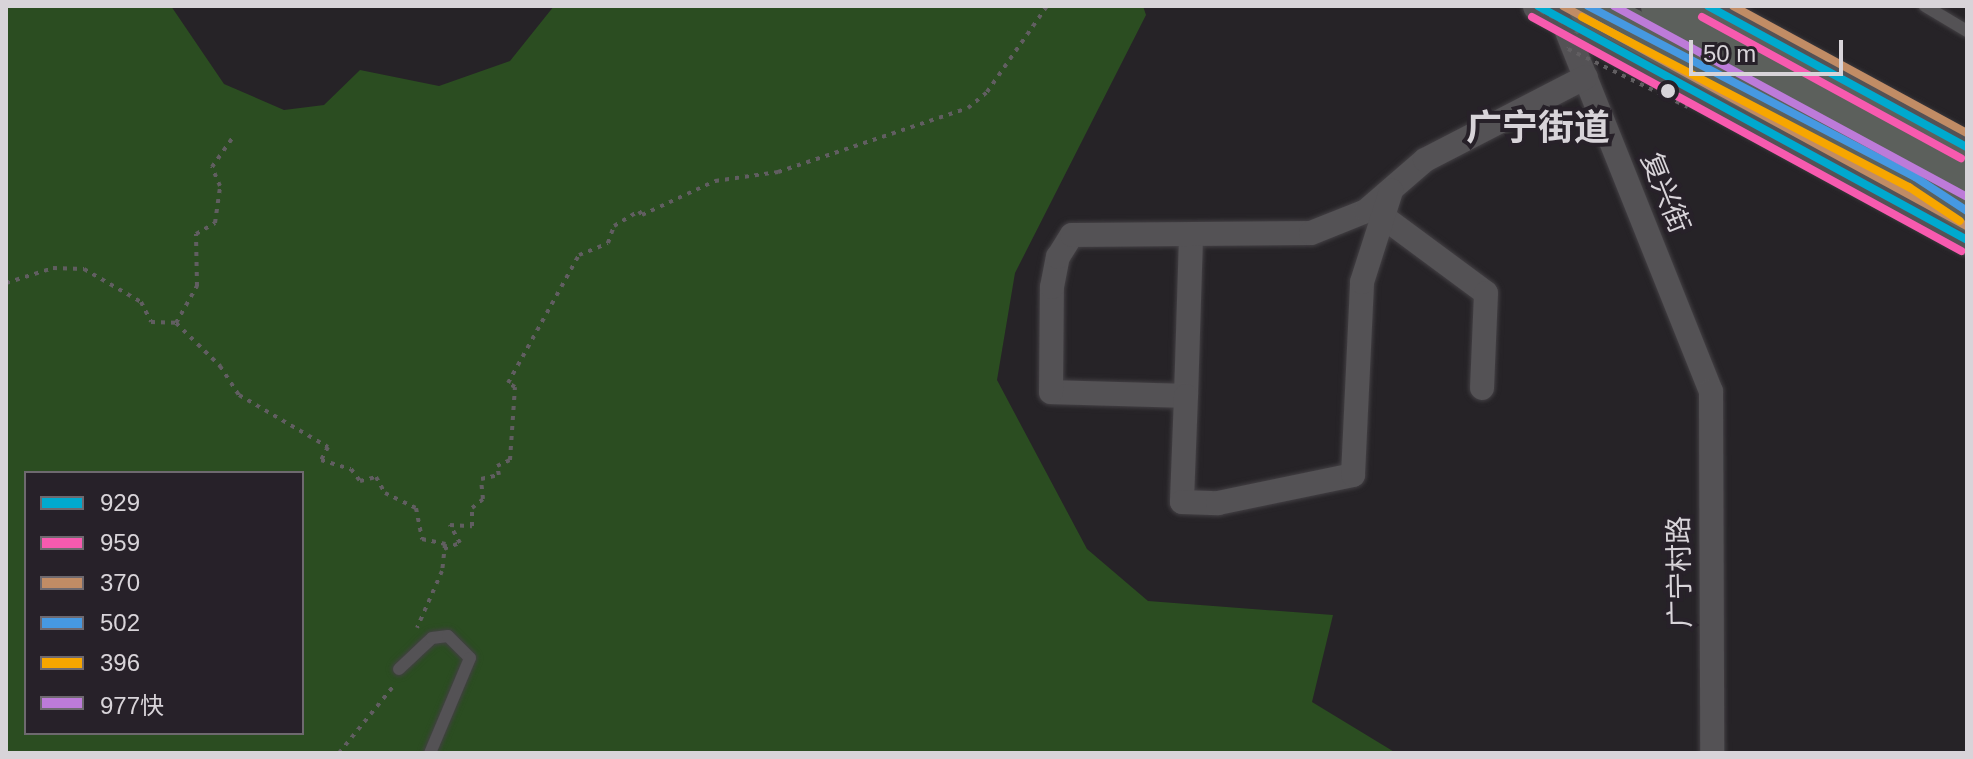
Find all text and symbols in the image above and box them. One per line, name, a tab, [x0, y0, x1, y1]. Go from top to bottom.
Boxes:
scale bar	[1693, 24, 1847, 74]
text: 50 m	[1703, 40, 1756, 67]
unlabelled marker	[1660, 83, 1676, 99]
district label: 广宁街道	[1466, 106, 1610, 150]
street label: 复兴街	[1634, 148, 1696, 238]
legend	[24, 471, 304, 735]
text: 929	[100, 489, 140, 516]
street label: 广宁村路	[1662, 516, 1698, 628]
text: 959	[100, 529, 140, 556]
text: 370	[100, 569, 140, 596]
text: 502	[100, 609, 140, 636]
text: 396	[100, 649, 140, 676]
text: 977快	[100, 692, 164, 719]

